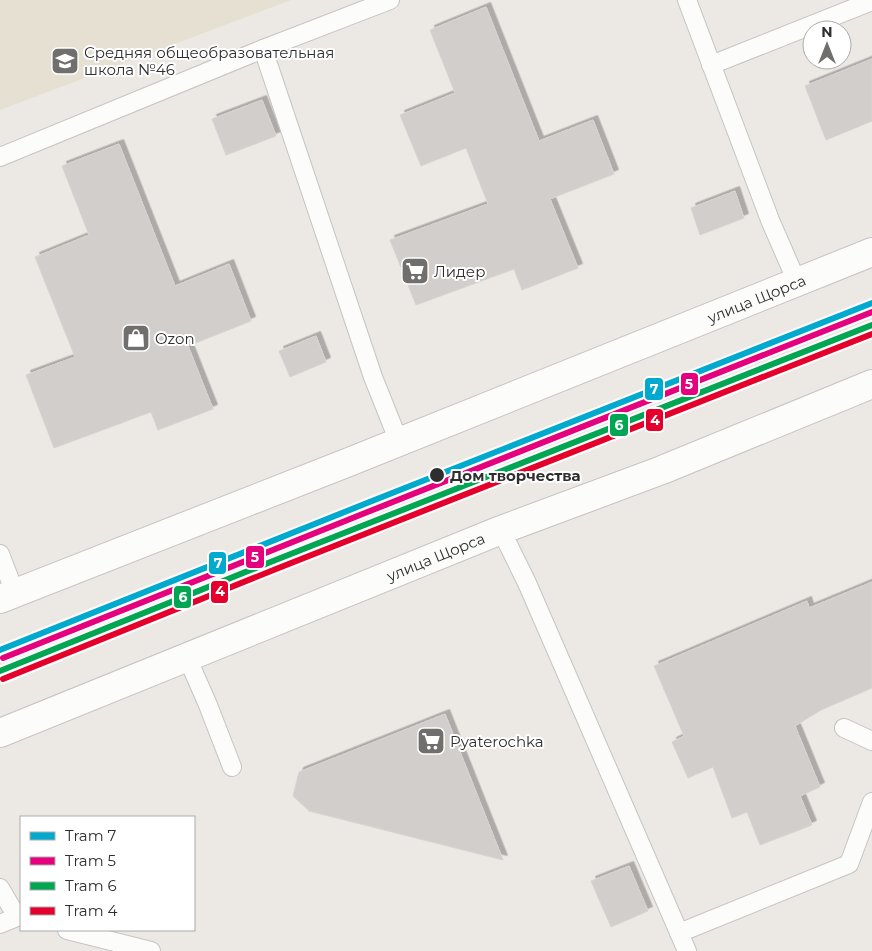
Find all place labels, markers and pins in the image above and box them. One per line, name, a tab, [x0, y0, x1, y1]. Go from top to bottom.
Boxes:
place label: Средняя общеобразовательная школа №46	[84, 43, 334, 79]
school or university icon: Средняя общеобразовательная школа №46	[50, 46, 80, 76]
supermarket icon: Лидер	[400, 256, 430, 286]
place label: Лидер	[434, 262, 485, 281]
shop icon: Ozon	[121, 323, 151, 353]
place label: Ozon	[155, 329, 195, 348]
marker: Дом творчества	[428, 466, 446, 484]
place label: Дом творчества	[450, 466, 581, 485]
supermarket icon: Pyaterochka	[416, 726, 446, 756]
place label: Pyaterochka	[450, 732, 544, 751]

